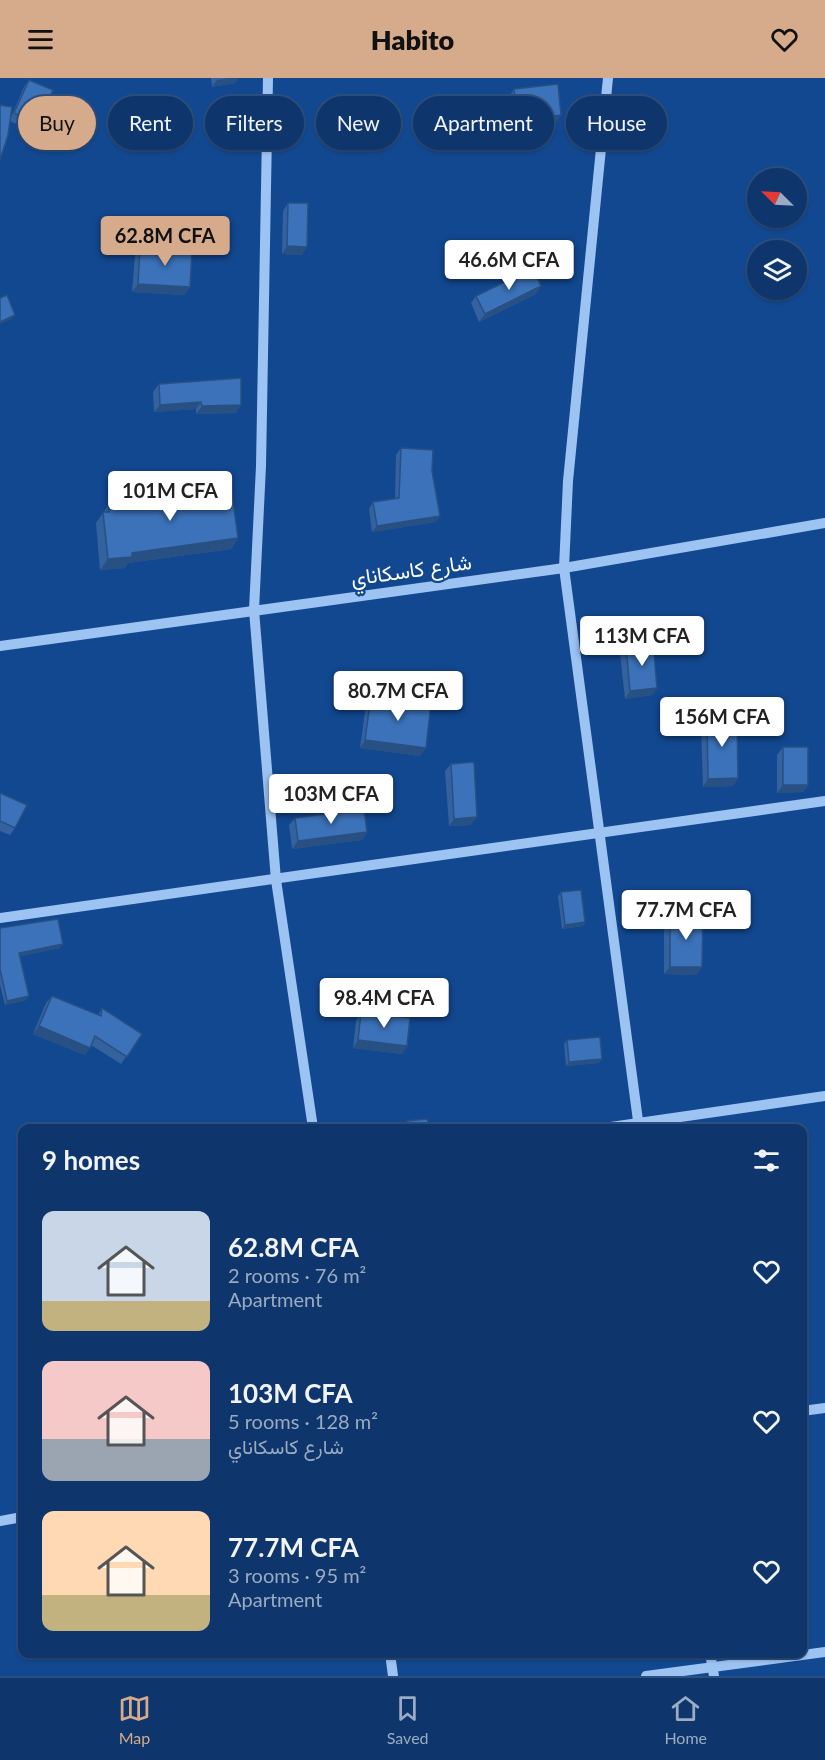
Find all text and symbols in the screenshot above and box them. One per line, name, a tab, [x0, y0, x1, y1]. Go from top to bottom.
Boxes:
icon: menu	[24, 23, 57, 56]
text: Habito	[371, 23, 454, 56]
icon: heart	[768, 23, 801, 56]
chip: Buy	[18, 96, 96, 150]
chip: Rent	[108, 96, 193, 150]
chip: Filters	[205, 96, 304, 150]
chip: New	[316, 96, 401, 150]
chip: Apartment	[413, 96, 554, 150]
chip: House	[566, 96, 667, 150]
north arrow	[747, 168, 807, 228]
map controls	[747, 168, 807, 300]
pin: 62.8M CFA	[96, 216, 234, 267]
text: 62.8M CFA	[115, 223, 215, 247]
pin: 46.6M CFA	[440, 240, 578, 291]
button: layers	[747, 240, 807, 300]
text: 46.6M CFA	[459, 247, 559, 271]
pin: 101M CFA	[108, 471, 232, 522]
text: 101M CFA	[122, 478, 218, 502]
street label: شارع كاسكاناي	[349, 548, 474, 596]
pin: 113M CFA	[580, 616, 704, 667]
text: 113M CFA	[594, 623, 690, 647]
pin: 80.7M CFA	[329, 671, 467, 722]
text: 80.7M CFA	[348, 678, 448, 702]
pin: 156M CFA	[660, 697, 784, 748]
text: 156M CFA	[674, 704, 770, 728]
pin: 103M CFA	[269, 774, 393, 825]
text: 103M CFA	[283, 781, 379, 805]
pin: 77.7M CFA	[617, 890, 755, 941]
text: 77.7M CFA	[636, 897, 736, 921]
pin: 98.4M CFA	[315, 978, 453, 1029]
text: 98.4M CFA	[334, 985, 434, 1009]
text: 9 homes	[42, 1144, 140, 1176]
icon: filters	[750, 1144, 783, 1177]
text: 62.8M CFA	[228, 1231, 359, 1263]
icon: home	[90, 1235, 162, 1307]
icon: heart	[750, 1255, 783, 1288]
text: 2 rooms · 76 m²	[228, 1263, 366, 1287]
text: Apartment	[228, 1287, 322, 1311]
text: 103M CFA	[228, 1377, 353, 1409]
icon: home	[90, 1385, 162, 1457]
icon: heart	[750, 1405, 783, 1438]
text: 5 rooms · 128 m²	[228, 1409, 378, 1433]
text: شارع كاسكاناي	[228, 1434, 344, 1458]
text: 77.7M CFA	[228, 1531, 359, 1563]
icon: home	[90, 1535, 162, 1607]
icon: heart	[750, 1555, 783, 1588]
text: 3 rooms · 95 m²	[228, 1563, 366, 1587]
text: Apartment	[228, 1587, 322, 1611]
tab: Map	[118, 1692, 151, 1747]
tab: Saved	[387, 1692, 429, 1747]
tab: Home	[664, 1692, 707, 1747]

